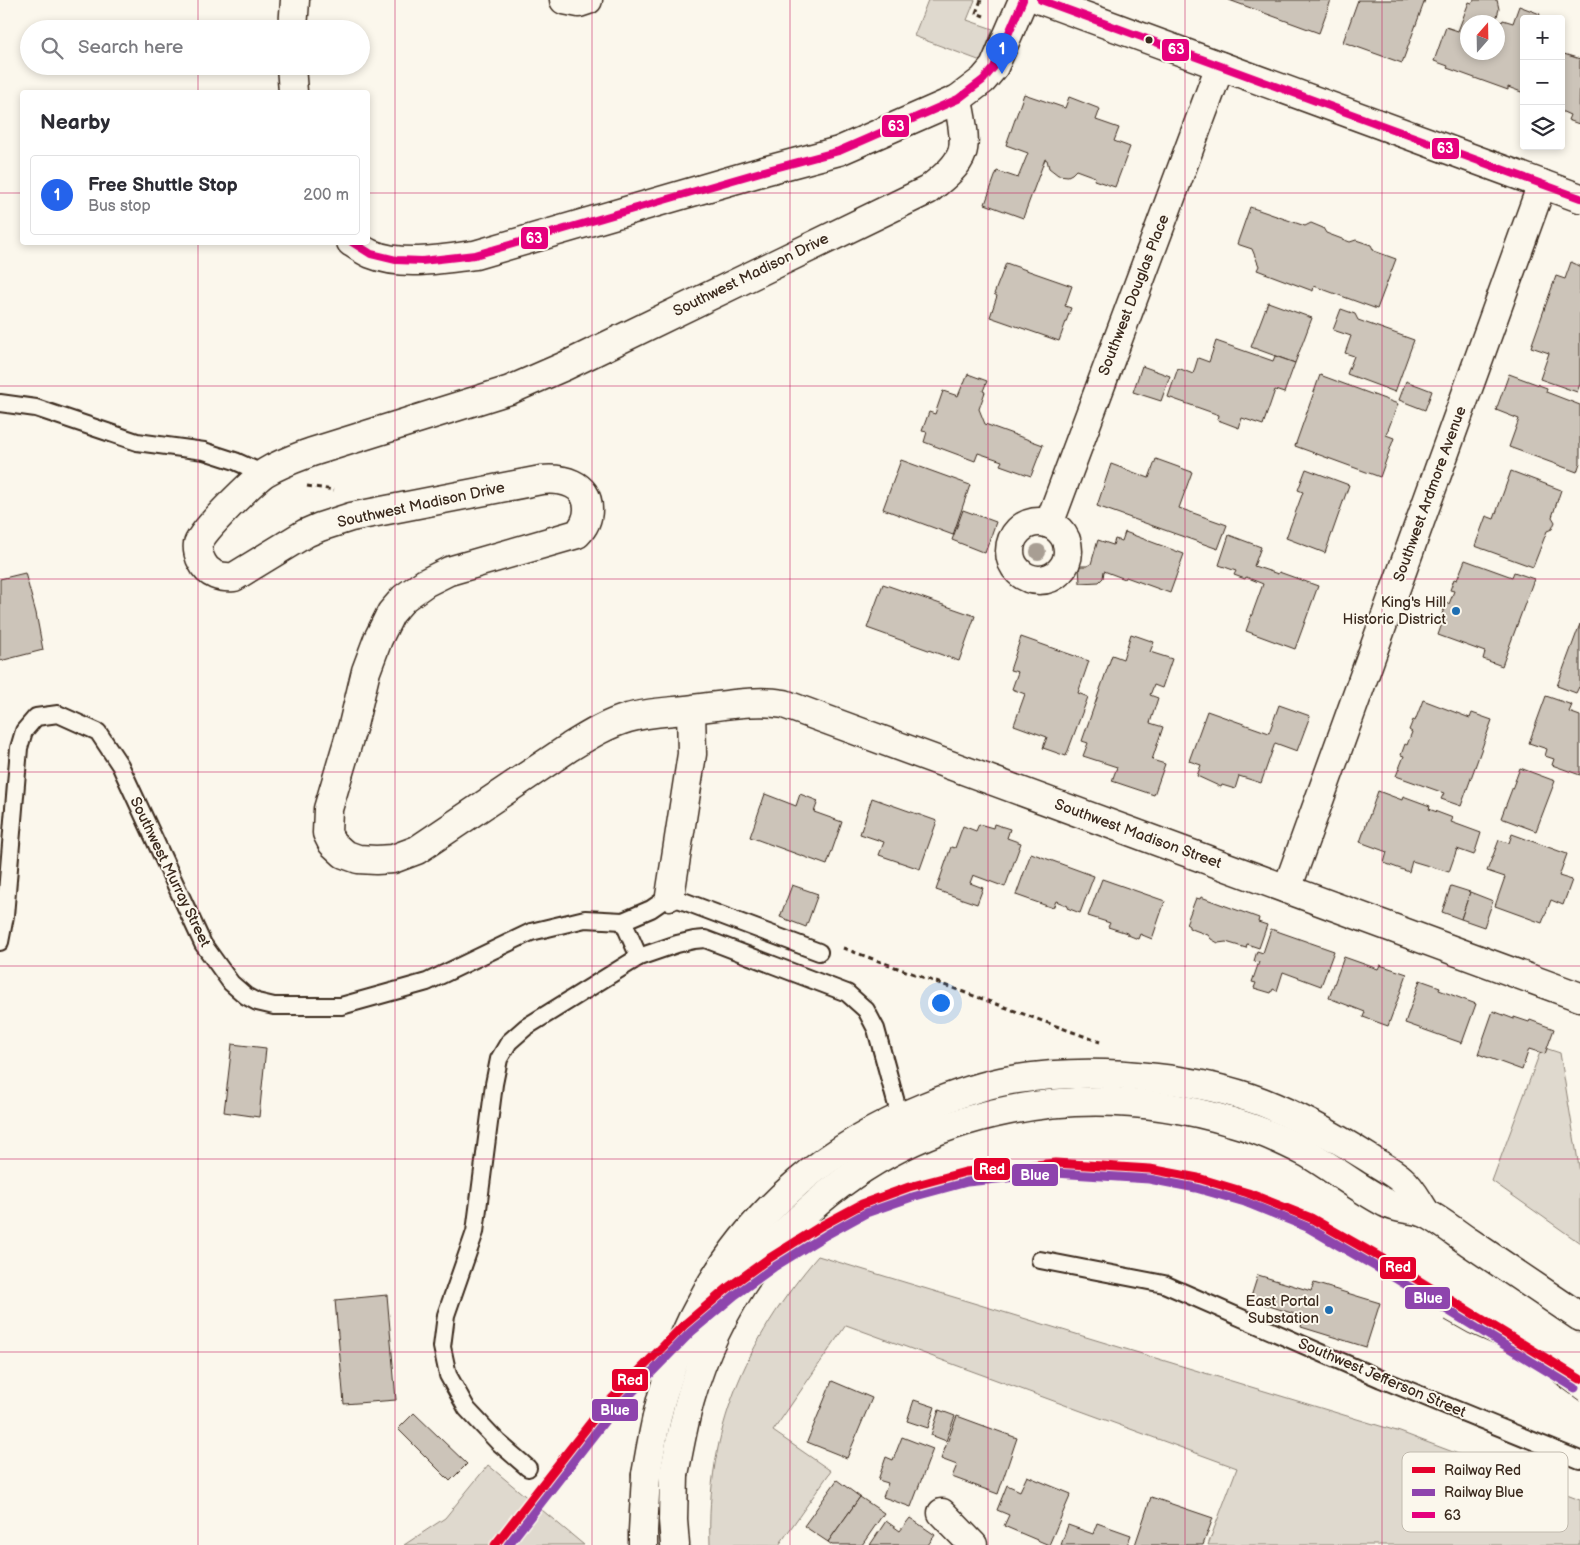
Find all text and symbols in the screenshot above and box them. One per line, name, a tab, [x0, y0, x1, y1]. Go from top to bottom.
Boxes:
north arrow	[1460, 15, 1505, 60]
map controls	[1520, 15, 1565, 150]
button: +	[1520, 15, 1565, 60]
search box	[20, 20, 370, 75]
pin: 1	[986, 33, 1018, 74]
icon: search	[38, 34, 66, 62]
unlabelled marker	[1144, 35, 1154, 45]
text: Search here	[78, 36, 183, 59]
line badge: 63	[1161, 38, 1190, 62]
text: 63	[1168, 41, 1184, 58]
button: −	[1520, 60, 1565, 105]
button: layers	[1520, 105, 1565, 150]
text: Nearby	[40, 110, 110, 135]
line badge: 63	[881, 114, 910, 138]
text: 63	[888, 118, 904, 135]
line badge: 63	[1431, 137, 1460, 160]
text: 63	[1437, 140, 1453, 157]
text: Free Shuttle Stop	[88, 174, 238, 197]
text: 1	[54, 186, 60, 205]
text: 200 m	[303, 186, 349, 205]
text: Bus stop	[88, 197, 151, 216]
street label: Southwest Douglas Place	[1095, 212, 1174, 378]
line badge: 63	[520, 226, 549, 250]
street label: Southwest Madison Drive	[670, 229, 832, 321]
text: 63	[526, 230, 542, 247]
street label: Southwest Ardmore Avenue	[1389, 403, 1471, 585]
street label: Southwest Madison Drive	[336, 478, 507, 532]
place label: King's Hill Historic District	[1342, 593, 1446, 629]
marker: King's Hill Historic District	[1450, 605, 1462, 617]
street label: Southwest Murray Street	[125, 794, 215, 950]
street label: Southwest Madison Street	[1052, 795, 1224, 873]
your location	[928, 990, 954, 1016]
line badge: Red	[973, 1157, 1011, 1181]
text: Red	[979, 1161, 1005, 1178]
line badge: Blue	[1011, 1163, 1059, 1187]
text: Blue	[1020, 1167, 1050, 1184]
line badge: Red	[1379, 1256, 1417, 1280]
text: Red	[1385, 1259, 1411, 1276]
line badge: Blue	[1404, 1286, 1451, 1310]
text: Blue	[1413, 1290, 1443, 1307]
place label: East Portal Substation	[1246, 1292, 1319, 1328]
marker: East Portal Substation	[1323, 1304, 1335, 1316]
street label: Southwest Jefferson Street	[1295, 1334, 1469, 1422]
line badge: Red	[611, 1368, 649, 1392]
text: Red	[617, 1372, 643, 1389]
line badge: Blue	[591, 1398, 639, 1422]
text: Blue	[600, 1402, 630, 1419]
legend	[1402, 1452, 1568, 1532]
text: Railway Red	[1444, 1462, 1521, 1479]
text: Railway Blue	[1444, 1484, 1524, 1501]
text: 63	[1444, 1507, 1461, 1524]

